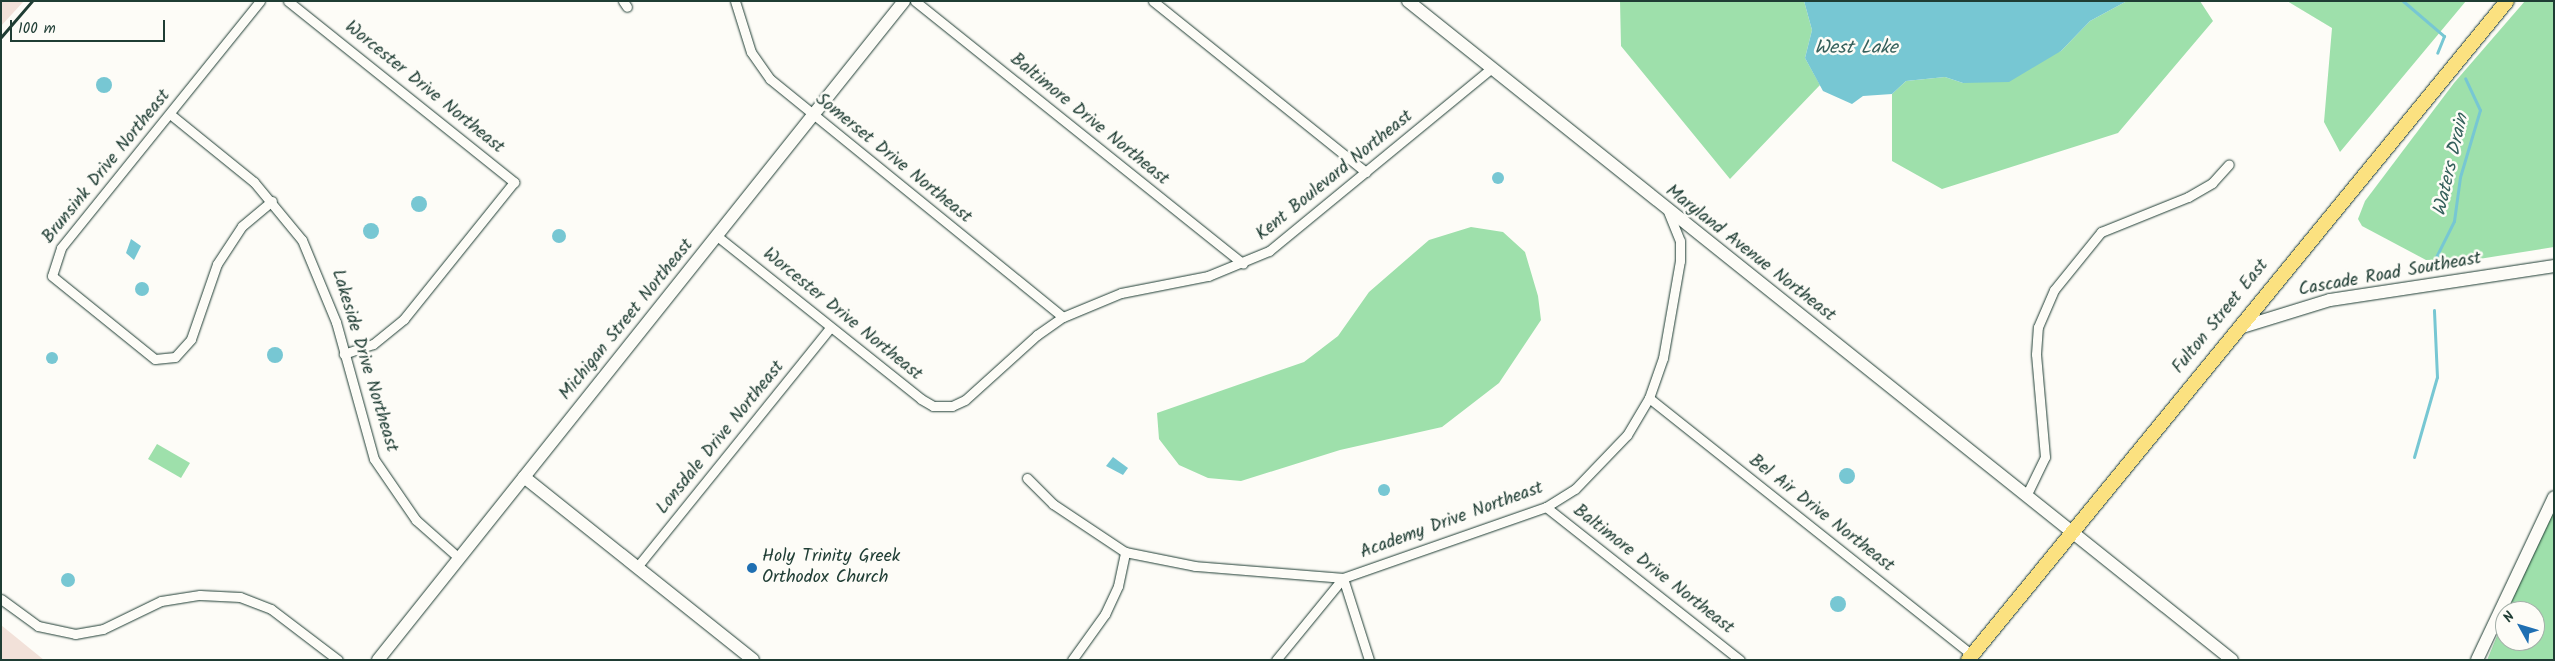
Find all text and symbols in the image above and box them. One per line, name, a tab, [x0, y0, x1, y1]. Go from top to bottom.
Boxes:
scale bar	[12, 10, 168, 42]
text: 100 m	[18, 17, 56, 41]
street label: Worcester Drive Northeast	[340, 17, 508, 159]
water label: West Lake	[1814, 38, 1898, 60]
street label: Baltimore Drive Northeast	[1005, 49, 1173, 191]
street label: Brunsink Drive Northeast	[38, 86, 176, 248]
street label: Somerset Drive Northeast	[810, 89, 976, 229]
street label: Kent Boulevard Northeast	[1252, 106, 1418, 246]
water label: Waters Drain	[2429, 112, 2475, 218]
street label: Maryland Avenue Northeast	[1661, 181, 1839, 327]
street label: Michigan Street Northeast	[555, 235, 699, 405]
street label: Worcester Drive Northeast	[758, 244, 926, 386]
street label: Cascade Road Southeast	[2297, 248, 2483, 302]
street label: Fulton Street East	[2168, 255, 2274, 379]
street label: Lakeside Drive Northeast	[326, 267, 402, 455]
street label: Lonsdale Drive Northeast	[652, 357, 790, 519]
street label: Bel Air Drive Northeast	[1744, 451, 1898, 577]
street label: Academy Drive Northeast	[1357, 478, 1547, 564]
street label: Baltimore Drive Northeast	[1568, 500, 1738, 640]
place label: Holy Trinity Greek Orthodox Church	[762, 547, 900, 590]
marker: Holy Trinity Greek Orthodox Church	[746, 562, 758, 574]
north arrow	[2495, 601, 2545, 651]
text: N	[2498, 607, 2520, 628]

